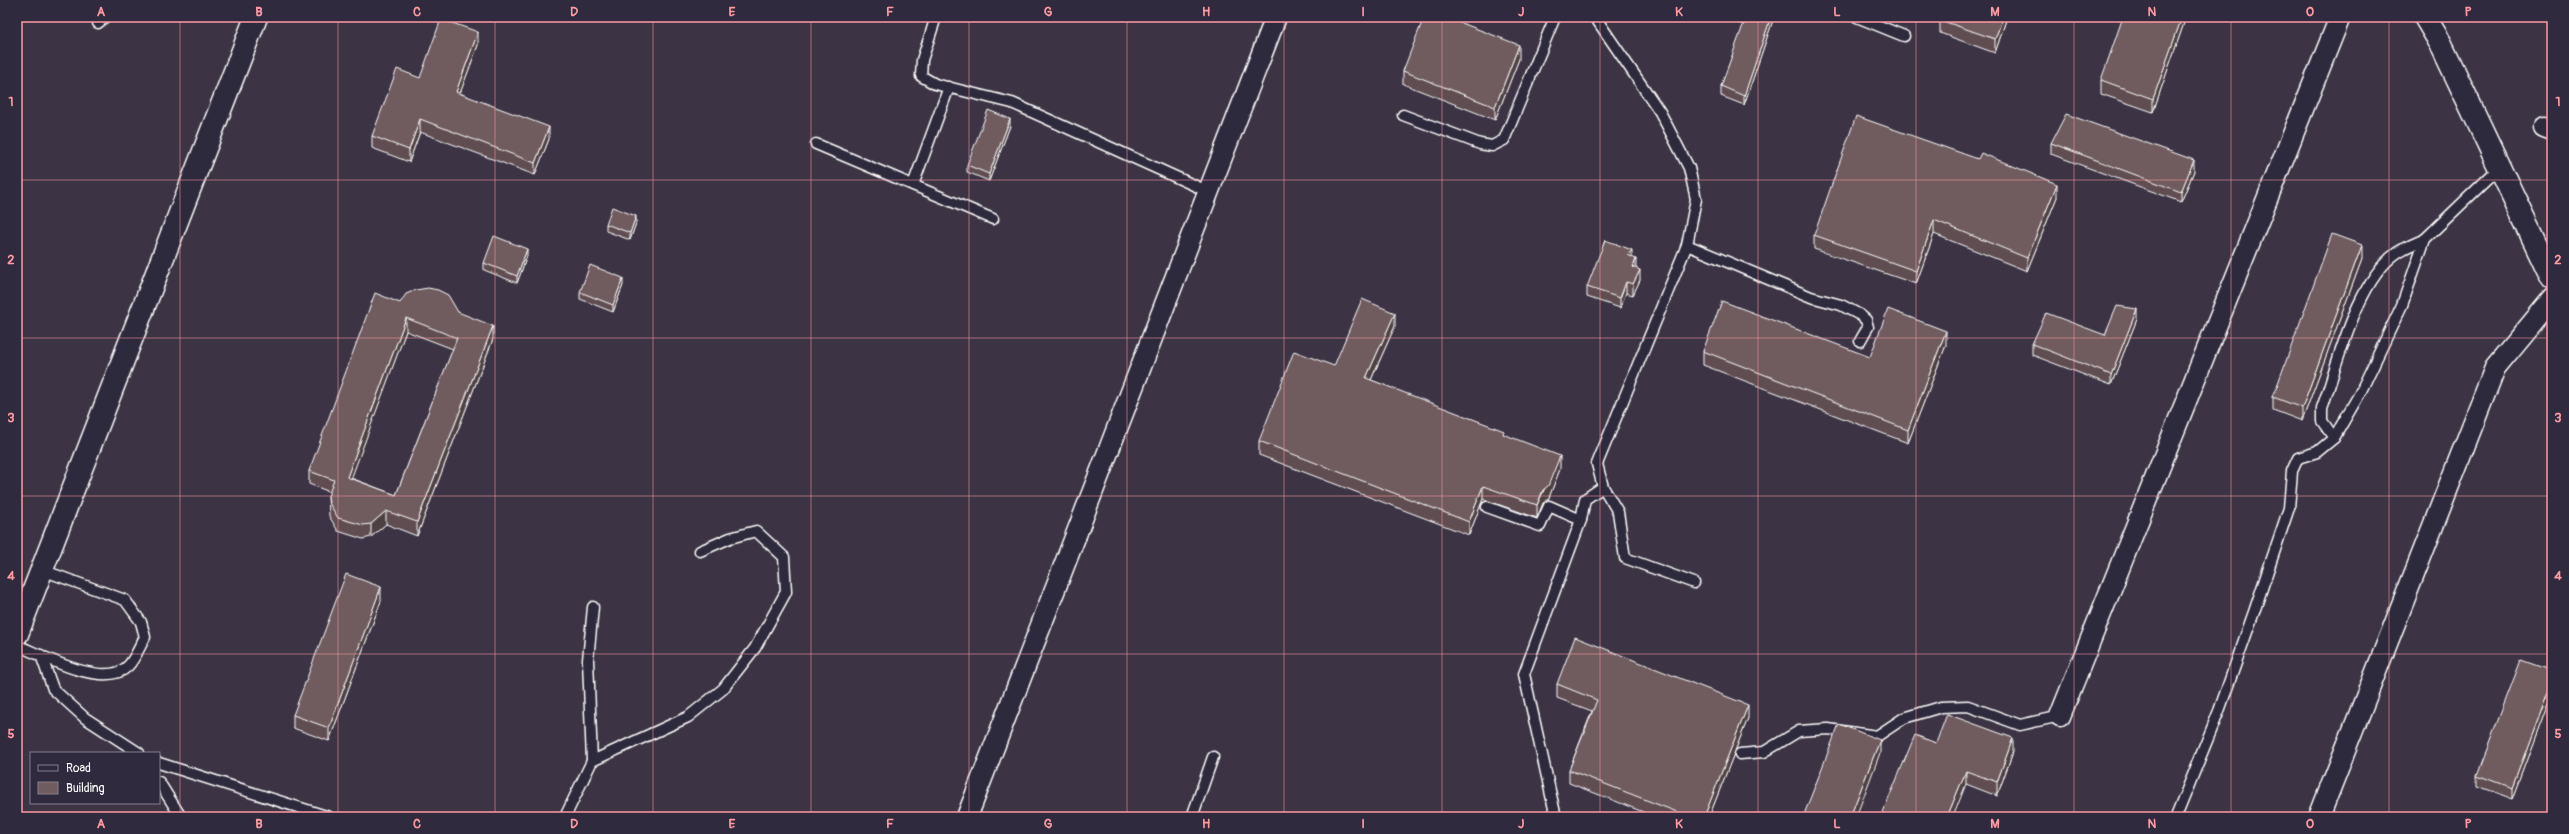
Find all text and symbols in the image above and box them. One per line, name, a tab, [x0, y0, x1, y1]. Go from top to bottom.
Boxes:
text: A	[97, 4, 106, 20]
text: B	[255, 4, 263, 20]
text: C	[413, 4, 421, 20]
text: D	[570, 4, 578, 20]
text: E	[729, 4, 736, 20]
text: F	[886, 4, 894, 20]
text: G	[1044, 4, 1053, 20]
text: H	[1202, 4, 1210, 20]
text: I	[1361, 4, 1365, 20]
text: J	[1518, 4, 1524, 20]
text: K	[1675, 4, 1683, 20]
text: L	[1833, 4, 1841, 20]
text: M	[1990, 4, 2000, 20]
text: N	[2148, 4, 2157, 20]
text: O	[2306, 4, 2315, 20]
text: P	[2464, 4, 2472, 20]
text: 1	[8, 94, 14, 110]
text: 1	[2555, 94, 2561, 110]
text: 2	[7, 252, 15, 268]
text: 2	[2554, 252, 2562, 268]
text: 3	[7, 410, 15, 426]
text: 3	[2554, 410, 2562, 426]
text: 4	[7, 568, 15, 584]
text: 4	[2554, 568, 2562, 584]
text: 5	[7, 726, 15, 742]
text: 5	[2554, 726, 2562, 742]
legend	[30, 752, 160, 804]
text: Road	[66, 761, 91, 776]
text: Building	[66, 781, 105, 796]
text: A	[97, 816, 106, 832]
text: B	[255, 816, 263, 832]
text: C	[413, 816, 421, 832]
text: D	[570, 816, 578, 832]
text: E	[729, 816, 736, 832]
text: F	[886, 816, 894, 832]
text: G	[1044, 816, 1053, 832]
text: H	[1202, 816, 1210, 832]
text: I	[1361, 816, 1365, 832]
text: J	[1518, 816, 1524, 832]
text: K	[1675, 816, 1683, 832]
text: L	[1833, 816, 1841, 832]
text: M	[1990, 816, 2000, 832]
text: N	[2148, 816, 2157, 832]
text: O	[2306, 816, 2315, 832]
text: P	[2464, 816, 2472, 832]

